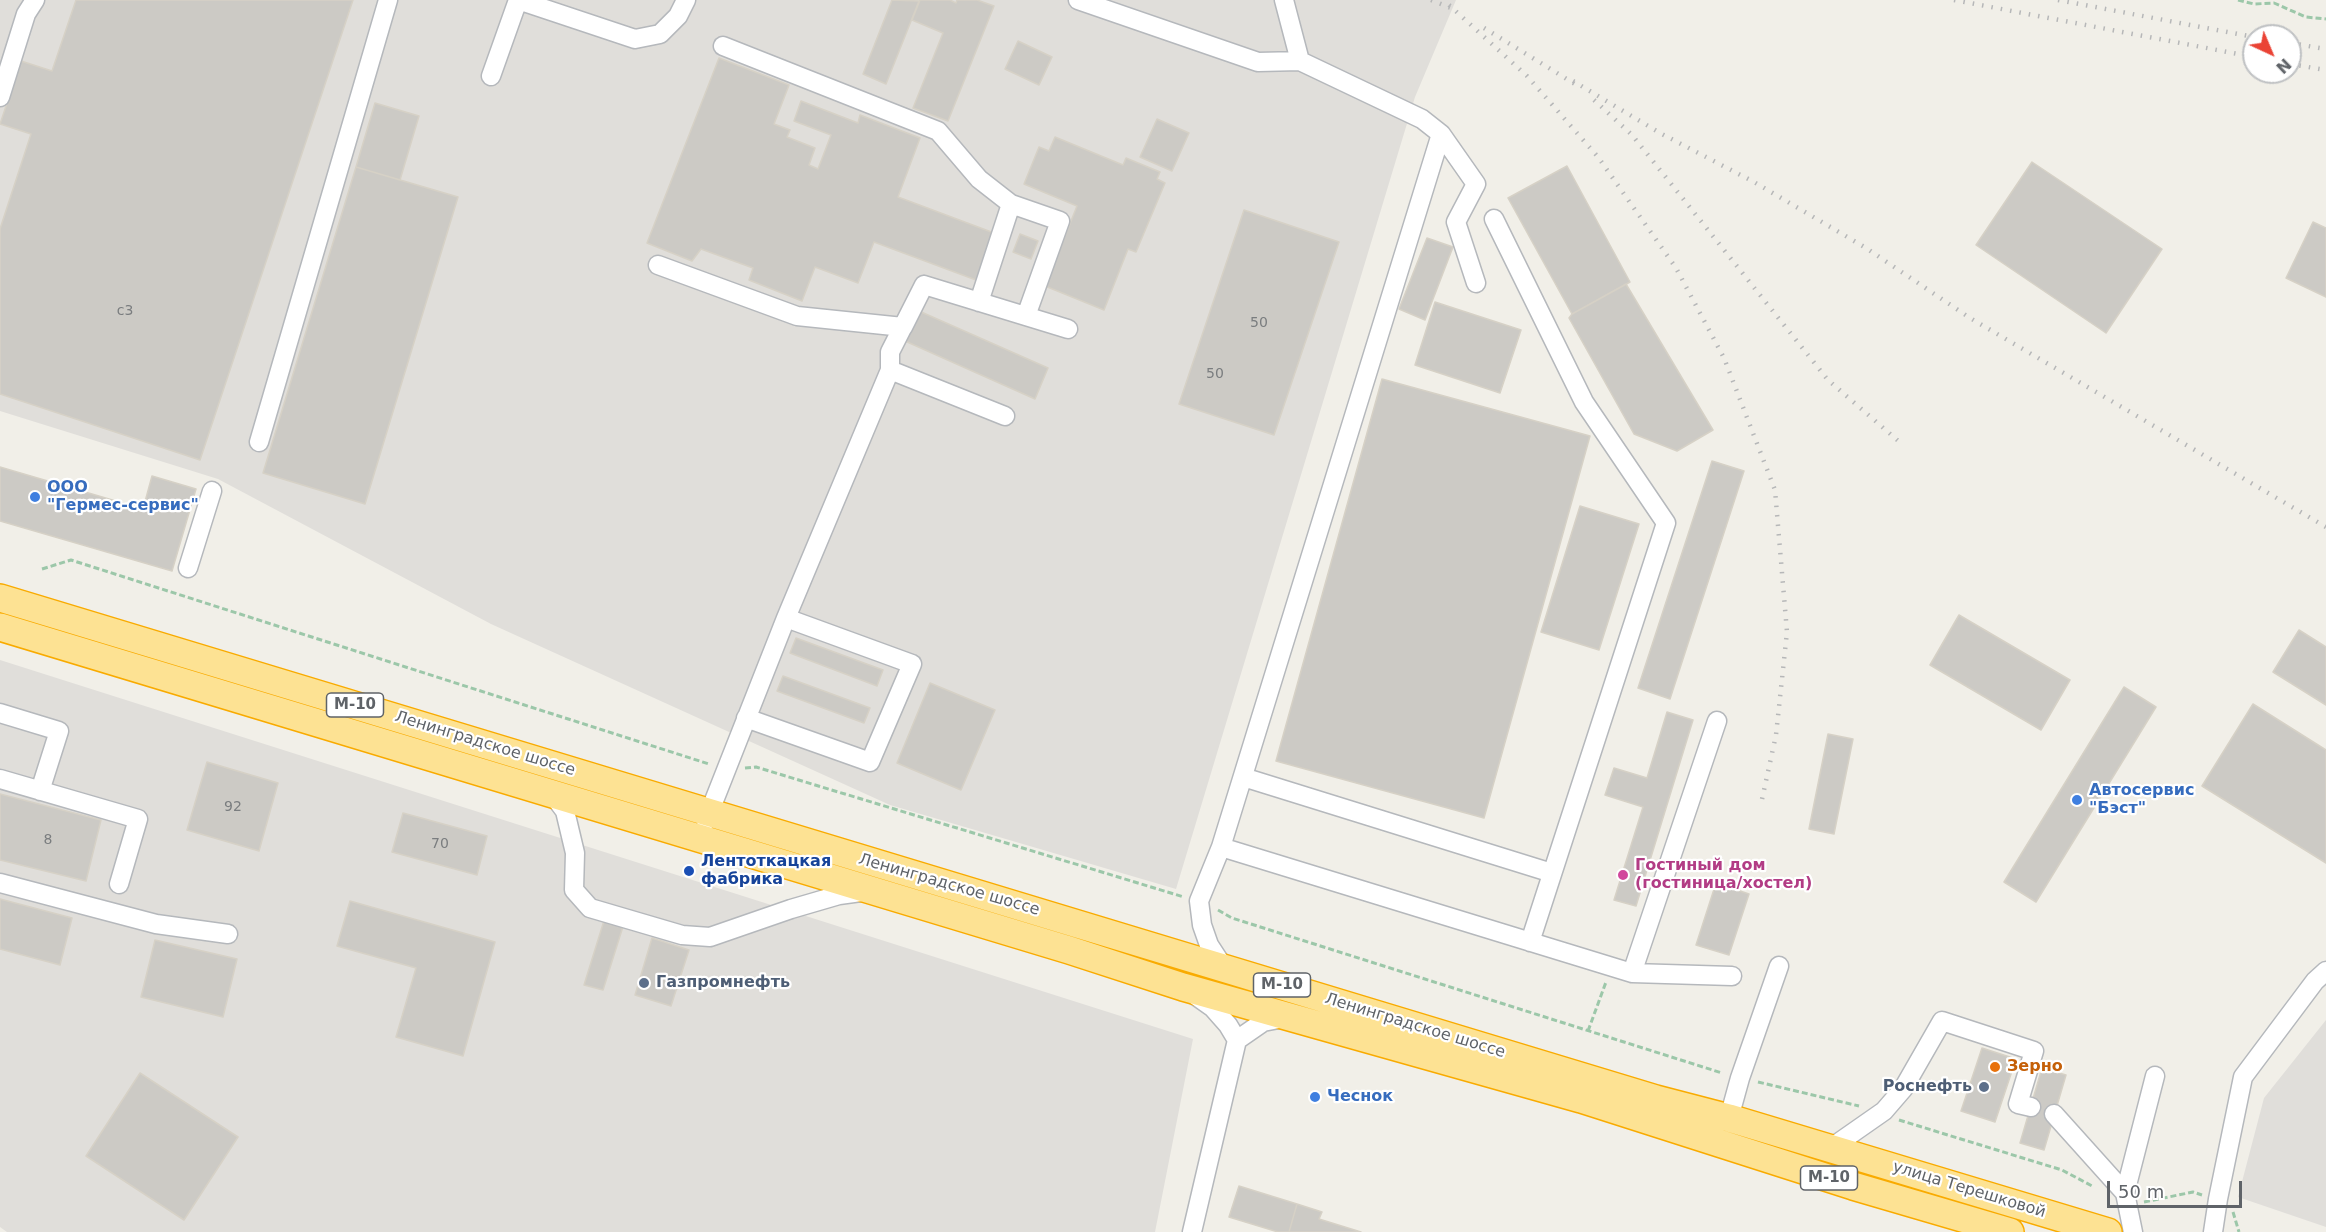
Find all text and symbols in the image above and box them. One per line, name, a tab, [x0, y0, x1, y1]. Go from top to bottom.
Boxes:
north arrow	[2242, 24, 2302, 84]
text: N	[2272, 54, 2295, 77]
house number: с3	[117, 303, 133, 319]
house number: 50	[1250, 315, 1268, 331]
house number: 50	[1206, 366, 1224, 382]
place label: ООО "Гермес-сервис"	[47, 478, 199, 516]
marker: ООО "Гермес-сервис"	[28, 490, 42, 504]
road number: М-10	[326, 693, 384, 717]
street label: Ленинградское шоссе	[392, 707, 578, 781]
place label: Автосервис "Бэст"	[2089, 781, 2194, 819]
marker: Автосервис "Бэст"	[2070, 793, 2084, 807]
house number: 92	[224, 799, 242, 815]
house number: 8	[44, 832, 52, 848]
house number: 70	[431, 836, 449, 852]
street label: Ленинградское шоссе	[856, 850, 1042, 920]
place label: Лентоткацкая фабрика	[701, 852, 831, 890]
place label: Гостиный дом (гостиница/хостел)	[1635, 856, 1812, 894]
marker: Лентоткацкая фабрика	[682, 864, 696, 878]
marker: Гостиный дом (гостиница/хостел)	[1616, 868, 1630, 882]
place label: Газпромнефть	[656, 973, 790, 993]
road number: М-10	[1254, 973, 1310, 997]
marker: Газпромнефть	[637, 976, 651, 990]
street label: Ленинградское шоссе	[1322, 989, 1508, 1063]
place label: Зерно	[2007, 1057, 2063, 1077]
marker: Зерно	[1988, 1060, 2002, 1074]
place label: Роснефть	[1883, 1077, 1972, 1097]
marker: Роснефть	[1977, 1080, 1991, 1094]
place label: Чеснок	[1327, 1087, 1393, 1107]
marker: Чеснок	[1308, 1090, 1322, 1104]
street label: улица Терешковой	[1890, 1158, 2048, 1222]
road number: М-10	[1800, 1166, 1858, 1190]
scale bar	[2110, 1169, 2245, 1207]
text: 50 m	[2118, 1181, 2164, 1202]

